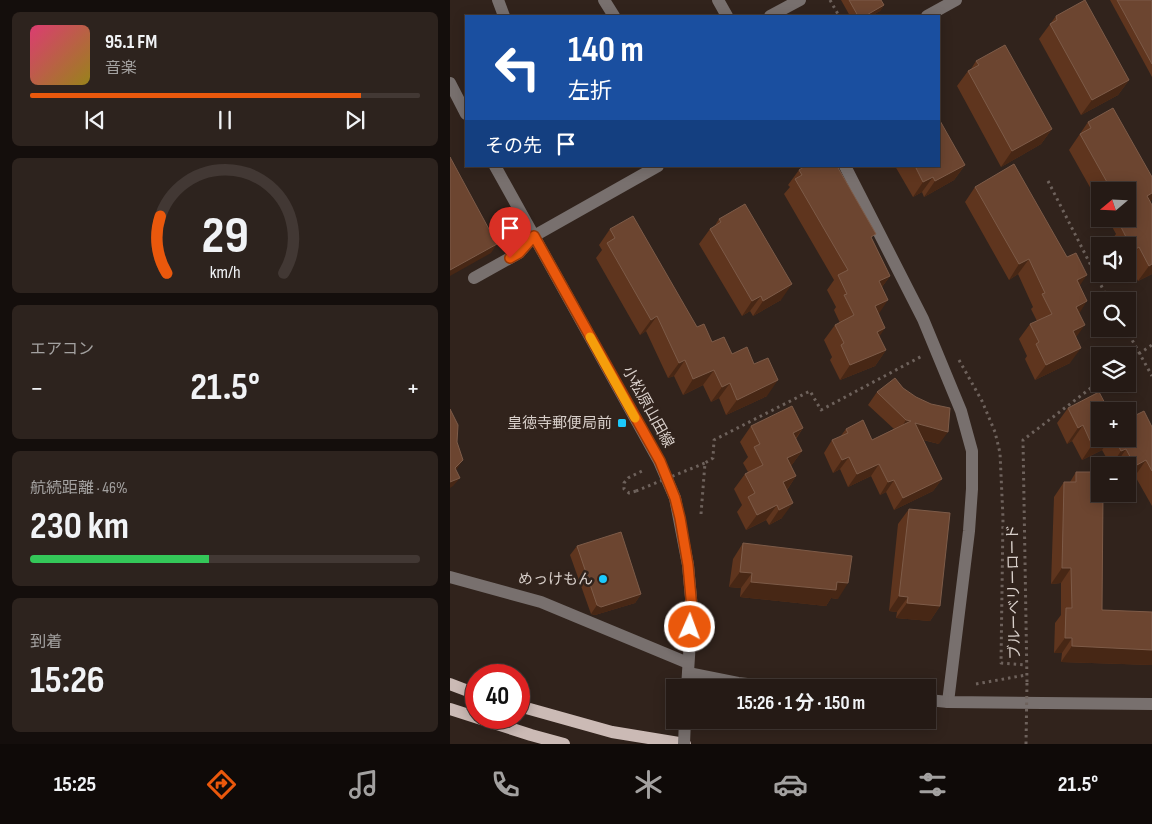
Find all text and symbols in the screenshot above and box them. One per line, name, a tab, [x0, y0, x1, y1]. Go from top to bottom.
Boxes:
text: 140 m	[568, 29, 644, 72]
text: 95.1 FM	[105, 31, 157, 54]
icon: left	[485, 35, 550, 100]
text: 音楽	[105, 59, 137, 78]
text: 左折	[568, 78, 612, 105]
icon: previous	[81, 106, 109, 134]
icon: pause	[211, 106, 239, 134]
icon: next	[341, 106, 369, 134]
icon: arrive	[552, 130, 580, 158]
text: その先	[485, 135, 542, 158]
north arrow	[1091, 182, 1136, 228]
map controls	[1091, 182, 1136, 502]
text: 29	[201, 205, 249, 268]
pin	[489, 207, 531, 258]
icon: arrive	[496, 214, 524, 242]
button: sound	[1091, 237, 1136, 282]
text: km/h	[210, 262, 240, 283]
button: search	[1091, 292, 1136, 337]
text: エアコン	[30, 340, 94, 359]
button: layers	[1091, 347, 1136, 392]
street label: 小松原山田線	[618, 363, 678, 451]
text: 21.5°	[190, 365, 260, 410]
text: −	[30, 372, 44, 405]
text: +	[406, 372, 420, 405]
button: +	[1091, 402, 1136, 447]
place label: 皇徳寺郵便局前	[507, 414, 612, 433]
marker: 皇徳寺郵便局前	[616, 417, 628, 429]
button: −	[1091, 457, 1136, 502]
text: 航続距離 · 46%	[30, 479, 128, 498]
text: 230 km	[30, 504, 129, 549]
street label: ブルーベリーロード	[1003, 524, 1025, 660]
place label: めっけもん	[518, 570, 593, 589]
marker: めっけもん	[597, 573, 609, 585]
position arrow	[663, 600, 715, 652]
text: 到着	[30, 633, 62, 652]
text: 15:26	[30, 658, 105, 703]
speed limit sign: 40	[465, 664, 530, 729]
text: 15:26 · 1 分 · 150 m	[737, 692, 865, 715]
icon: directions	[204, 767, 239, 802]
icon: music	[346, 767, 381, 802]
icon: phone	[488, 767, 523, 802]
icon: climate	[631, 767, 666, 802]
icon: car	[773, 767, 808, 802]
icon: filters	[915, 767, 950, 802]
text: 15:25	[54, 771, 96, 798]
text: 21.5°	[1058, 771, 1098, 798]

